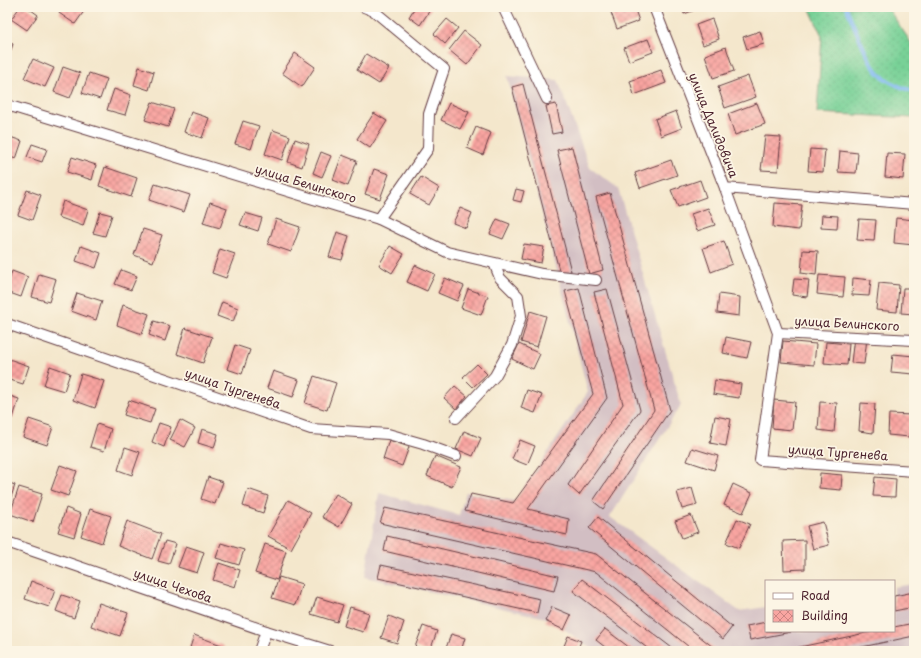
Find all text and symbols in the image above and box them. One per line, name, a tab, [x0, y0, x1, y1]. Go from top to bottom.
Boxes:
street label: улица Далидовича	[685, 70, 743, 181]
street label: улица Белинского	[253, 159, 359, 207]
street label: улица Белинского	[794, 311, 900, 335]
street label: улица Тургенева	[183, 363, 284, 413]
street label: улица Тургенева	[787, 440, 889, 465]
street label: улица Чехова	[131, 563, 215, 607]
legend	[765, 580, 895, 632]
text: Road	[801, 586, 830, 604]
text: Building	[801, 606, 848, 624]

